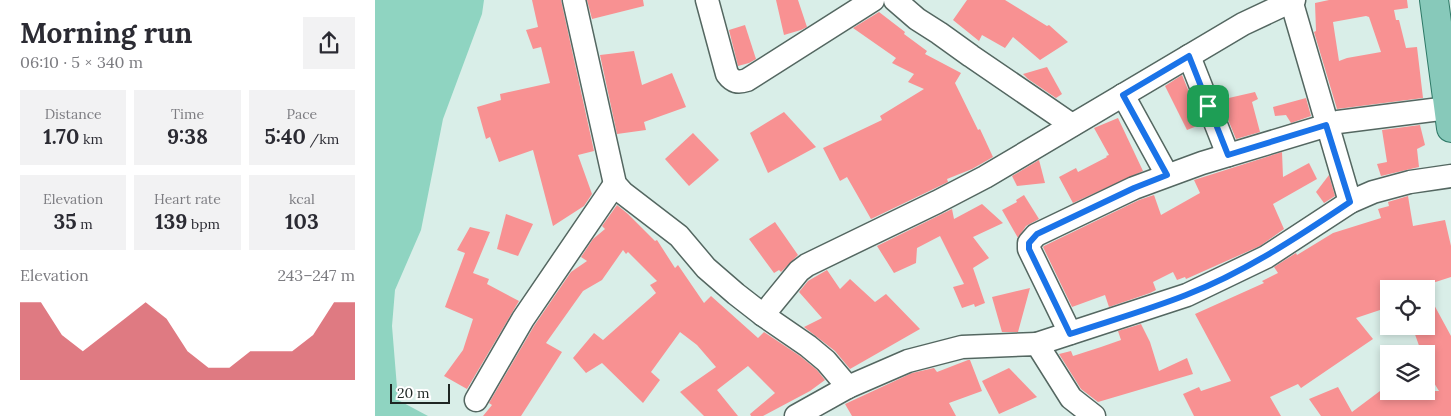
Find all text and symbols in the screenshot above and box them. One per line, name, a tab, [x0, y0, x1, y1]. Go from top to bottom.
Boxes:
text: Morning run	[20, 15, 192, 51]
button: share	[303, 17, 355, 69]
text: 06:10 · 5 × 340 m	[20, 52, 143, 72]
pin	[1187, 85, 1229, 127]
icon: arrive	[1194, 92, 1222, 120]
text: Distance	[45, 105, 102, 123]
text: Time	[171, 105, 204, 123]
text: Pace	[287, 105, 317, 123]
text: 1.70	[43, 123, 79, 150]
text: 9:38	[167, 123, 208, 150]
text: 5:40	[264, 123, 306, 150]
text: km	[79, 130, 103, 148]
text: /km	[306, 130, 339, 148]
text: Elevation	[43, 190, 103, 208]
text: Heart rate	[154, 190, 221, 208]
text: kcal	[289, 190, 315, 208]
text: 35	[54, 208, 77, 235]
text: 139	[155, 208, 187, 235]
text: 103	[285, 208, 319, 235]
text: m	[77, 215, 93, 233]
text: bpm	[187, 215, 220, 233]
text: Elevation	[20, 265, 89, 285]
text: 243–247 m	[277, 265, 355, 285]
map controls	[1380, 280, 1435, 400]
button: locate	[1380, 280, 1435, 335]
button: layers	[1380, 345, 1435, 400]
scale bar	[390, 381, 450, 404]
text: 20 m	[397, 384, 429, 402]

